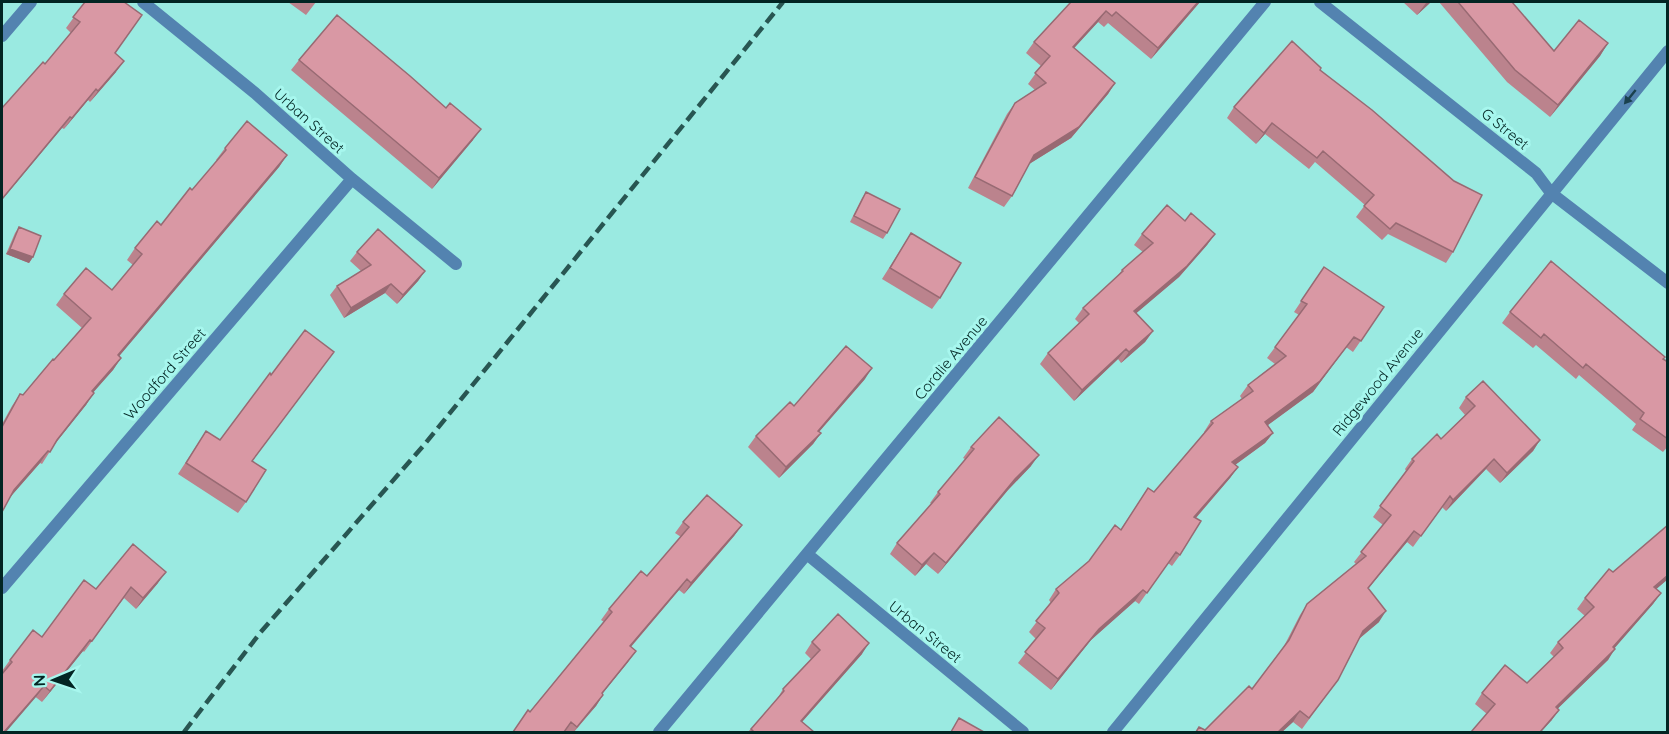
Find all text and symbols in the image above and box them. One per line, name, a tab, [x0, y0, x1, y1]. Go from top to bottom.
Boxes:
street label: Urban Street	[270, 84, 349, 157]
one-way arrow	[1624, 89, 1637, 105]
street label: G Street	[1478, 104, 1533, 153]
street label: Coralie Avenue	[910, 312, 991, 404]
street label: Woodford Street	[120, 324, 210, 423]
street label: Ridgewood Avenue	[1328, 324, 1427, 440]
street label: Urban Street	[885, 596, 966, 667]
north arrow	[24, 650, 84, 710]
text: N	[29, 674, 49, 687]

